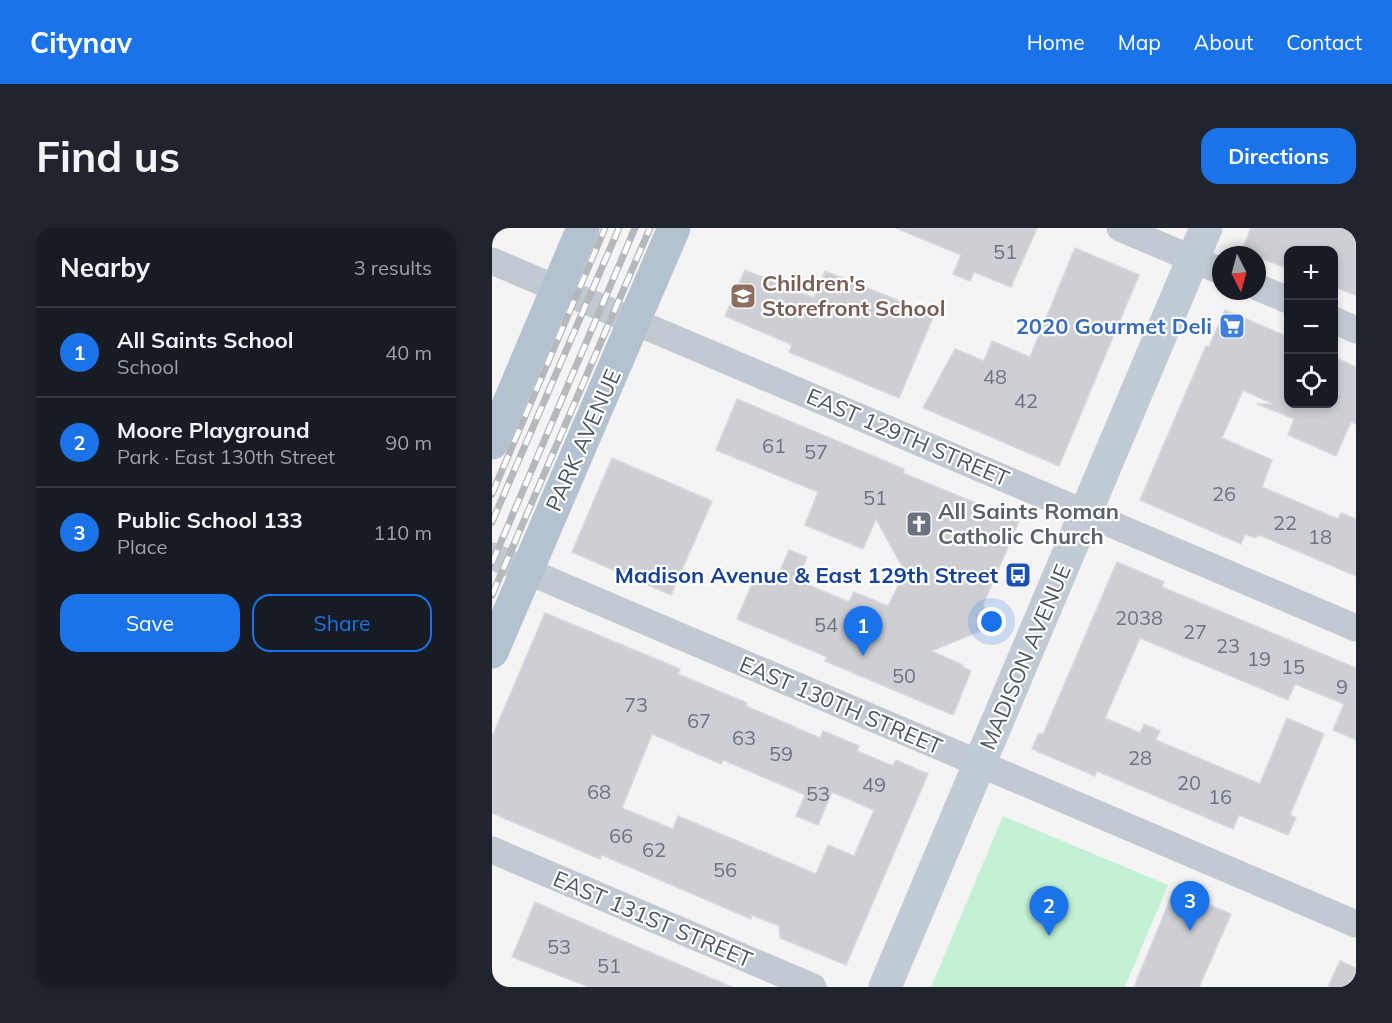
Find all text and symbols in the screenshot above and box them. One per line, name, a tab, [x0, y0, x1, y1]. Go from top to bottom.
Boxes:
text: Citynav	[30, 25, 132, 60]
text: Home	[1027, 29, 1085, 55]
text: Map	[1118, 29, 1161, 55]
text: About	[1194, 29, 1253, 55]
text: Contact	[1286, 29, 1362, 55]
button: Directions	[1201, 128, 1356, 184]
text: Find us	[36, 130, 180, 183]
house number: 51	[993, 239, 1017, 264]
north arrow	[1212, 246, 1266, 300]
map controls	[1284, 246, 1338, 408]
button: +	[1284, 246, 1338, 300]
text: Nearby	[60, 251, 150, 284]
text: 3 results	[354, 255, 432, 280]
place label: Children's Storefront School	[762, 269, 945, 322]
school or university icon: Children's Storefront School	[728, 281, 758, 311]
button: −	[1284, 300, 1338, 354]
supermarket icon: 2020 Gourmet Deli	[1217, 311, 1247, 341]
place label: 2020 Gourmet Deli	[1016, 312, 1212, 340]
text: All Saints School	[117, 326, 294, 354]
text: 1	[74, 340, 86, 365]
text: 40 m	[385, 340, 432, 365]
text: School	[117, 354, 179, 379]
button: locate	[1284, 354, 1338, 408]
house number: 48	[983, 364, 1007, 389]
street label: PARK AVENUE	[539, 365, 627, 515]
street label: EAST 129TH STREET	[803, 382, 1013, 492]
house number: 42	[1014, 388, 1038, 413]
text: Moore Playground	[117, 416, 310, 444]
text: 2	[74, 430, 86, 455]
text: 90 m	[385, 430, 432, 455]
house number: 61	[762, 433, 786, 458]
house number: 57	[804, 439, 828, 464]
text: Park · East 130th Street	[117, 444, 335, 469]
house number: 26	[1212, 481, 1236, 506]
house number: 51	[863, 485, 887, 510]
place label: All Saints Roman Catholic Church	[938, 497, 1119, 550]
text: Public School 133	[117, 506, 303, 534]
church icon: All Saints Roman Catholic Church	[904, 509, 934, 539]
house number: 22	[1273, 510, 1297, 535]
text: 3	[74, 520, 86, 545]
text: 110 m	[373, 520, 432, 545]
house number: 18	[1308, 524, 1332, 549]
text: Place	[117, 534, 167, 559]
street label: MADISON AVENUE	[973, 560, 1077, 754]
bus stop icon: Madison Avenue & East 129th Street	[1003, 560, 1033, 590]
place label: Madison Avenue & East 129th Street	[615, 561, 998, 589]
button: Save	[60, 594, 240, 652]
button: Share	[252, 594, 432, 652]
house number: 2038	[1115, 605, 1163, 630]
pin: 1	[844, 606, 883, 656]
your location	[977, 607, 1006, 636]
house number: 54	[814, 612, 838, 637]
house number: 27	[1183, 619, 1207, 644]
house number: 23	[1216, 633, 1240, 658]
house number: 19	[1247, 646, 1271, 671]
street label: EAST 130TH STREET	[736, 650, 946, 760]
house number: 15	[1281, 654, 1305, 679]
house number: 50	[892, 663, 916, 688]
house number: 9	[1336, 674, 1348, 699]
house number: 73	[624, 692, 648, 717]
house number: 67	[687, 708, 711, 733]
house number: 63	[732, 725, 756, 750]
house number: 59	[769, 741, 793, 766]
house number: 28	[1128, 745, 1152, 770]
house number: 20	[1177, 770, 1201, 795]
house number: 49	[862, 772, 886, 797]
house number: 68	[587, 779, 611, 804]
house number: 53	[806, 781, 830, 806]
house number: 16	[1208, 784, 1232, 809]
house number: 66	[609, 823, 633, 848]
house number: 62	[642, 837, 666, 862]
house number: 56	[713, 857, 737, 882]
street label: EAST 131ST STREET	[549, 864, 757, 974]
pin: 3	[1170, 882, 1210, 931]
pin: 2	[1030, 886, 1068, 936]
house number: 53	[547, 934, 571, 959]
house number: 51	[597, 953, 621, 978]

